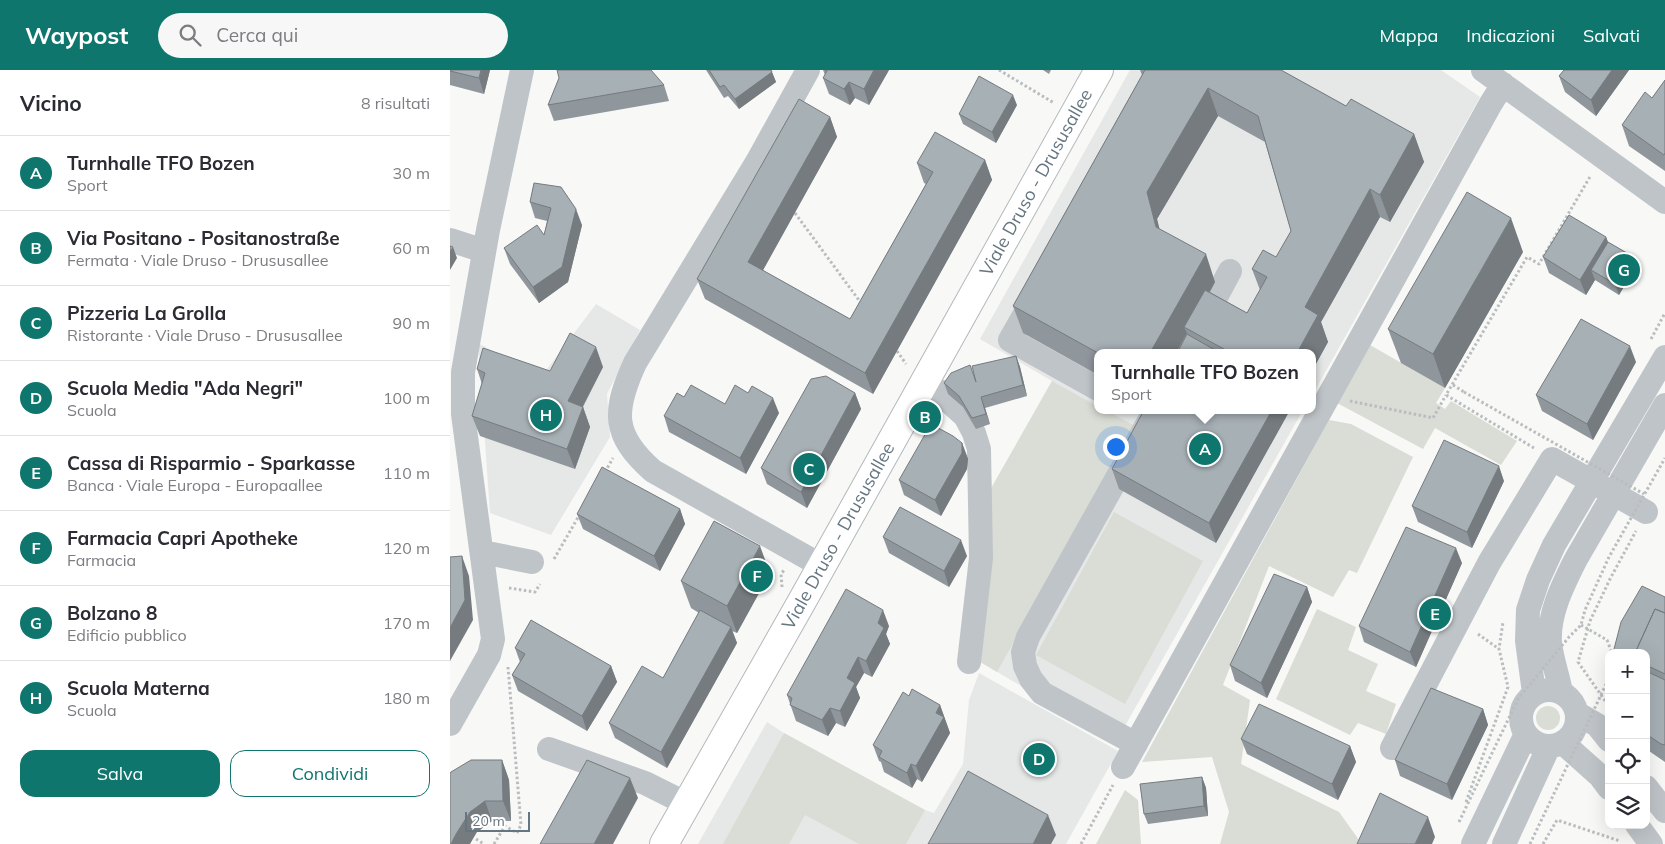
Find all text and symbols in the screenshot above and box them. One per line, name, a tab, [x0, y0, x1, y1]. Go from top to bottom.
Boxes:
search box	[158, 13, 508, 58]
text: Waypost	[25, 20, 128, 50]
icon: search	[176, 21, 204, 49]
text: Cerca qui	[216, 23, 298, 47]
text: Mappa	[1380, 24, 1438, 47]
text: Indicazioni	[1466, 24, 1555, 47]
text: Salvati	[1583, 24, 1640, 47]
street label: Viale Druso - Drususallee	[974, 85, 1097, 280]
text: Vicino	[20, 90, 82, 116]
text: 8 risultati	[361, 93, 430, 113]
text: Turnhalle TFO Bozen	[67, 151, 255, 175]
text: A	[30, 163, 42, 183]
text: 30 m	[393, 163, 430, 183]
text: Sport	[67, 175, 108, 195]
text: Via Positano - Positanostraße	[67, 226, 340, 250]
text: B	[30, 238, 42, 258]
text: 60 m	[393, 238, 430, 258]
text: Fermata · Viale Druso - Drususallee	[67, 250, 328, 270]
pin: G	[1608, 251, 1640, 289]
text: Pizzeria La Grolla	[67, 301, 226, 325]
text: C	[31, 313, 41, 333]
text: 90 m	[393, 313, 430, 333]
text: Ristorante · Viale Druso - Drususallee	[67, 325, 343, 345]
popup	[1094, 349, 1316, 414]
text: Turnhalle TFO Bozen	[1111, 360, 1299, 384]
text: Scuola Media "Ada Negri"	[67, 376, 303, 400]
text: Sport	[1111, 384, 1152, 404]
text: D	[30, 388, 42, 408]
text: 100 m	[383, 388, 430, 408]
pin: H	[530, 396, 562, 434]
pin: B	[909, 398, 941, 436]
text: Scuola	[67, 400, 117, 420]
pin: A	[1189, 430, 1221, 468]
your location	[1103, 434, 1129, 460]
street label: Viale Druso - Drususallee	[776, 438, 900, 633]
pin: C	[793, 450, 825, 488]
text: Cassa di Risparmio - Sparkasse	[67, 451, 355, 475]
text: E	[31, 463, 41, 483]
text: 110 m	[383, 463, 430, 483]
text: Banca · Viale Europa - Europaallee	[67, 475, 323, 495]
text: Farmacia Capri Apotheke	[67, 526, 298, 550]
text: F	[31, 538, 41, 558]
text: 120 m	[383, 538, 430, 558]
text: Farmacia	[67, 550, 136, 570]
pin: F	[741, 557, 773, 595]
pin: E	[1419, 595, 1451, 633]
text: Bolzano 8	[67, 601, 157, 625]
text: G	[30, 613, 42, 633]
text: 170 m	[383, 613, 430, 633]
text: Edificio pubblico	[67, 625, 187, 645]
map controls	[1605, 649, 1650, 829]
button: +	[1605, 649, 1650, 694]
text: Scuola Materna	[67, 676, 210, 700]
text: H	[30, 688, 42, 708]
text: 180 m	[383, 688, 430, 708]
button: −	[1605, 694, 1650, 739]
text: Scuola	[67, 700, 117, 720]
button: locate	[1605, 739, 1650, 784]
pin: D	[1023, 740, 1055, 778]
button: Salva	[20, 750, 220, 797]
button: Condividi	[230, 750, 430, 797]
button: layers	[1605, 784, 1650, 829]
scale bar	[465, 809, 530, 832]
text: 20 m	[472, 812, 505, 830]

